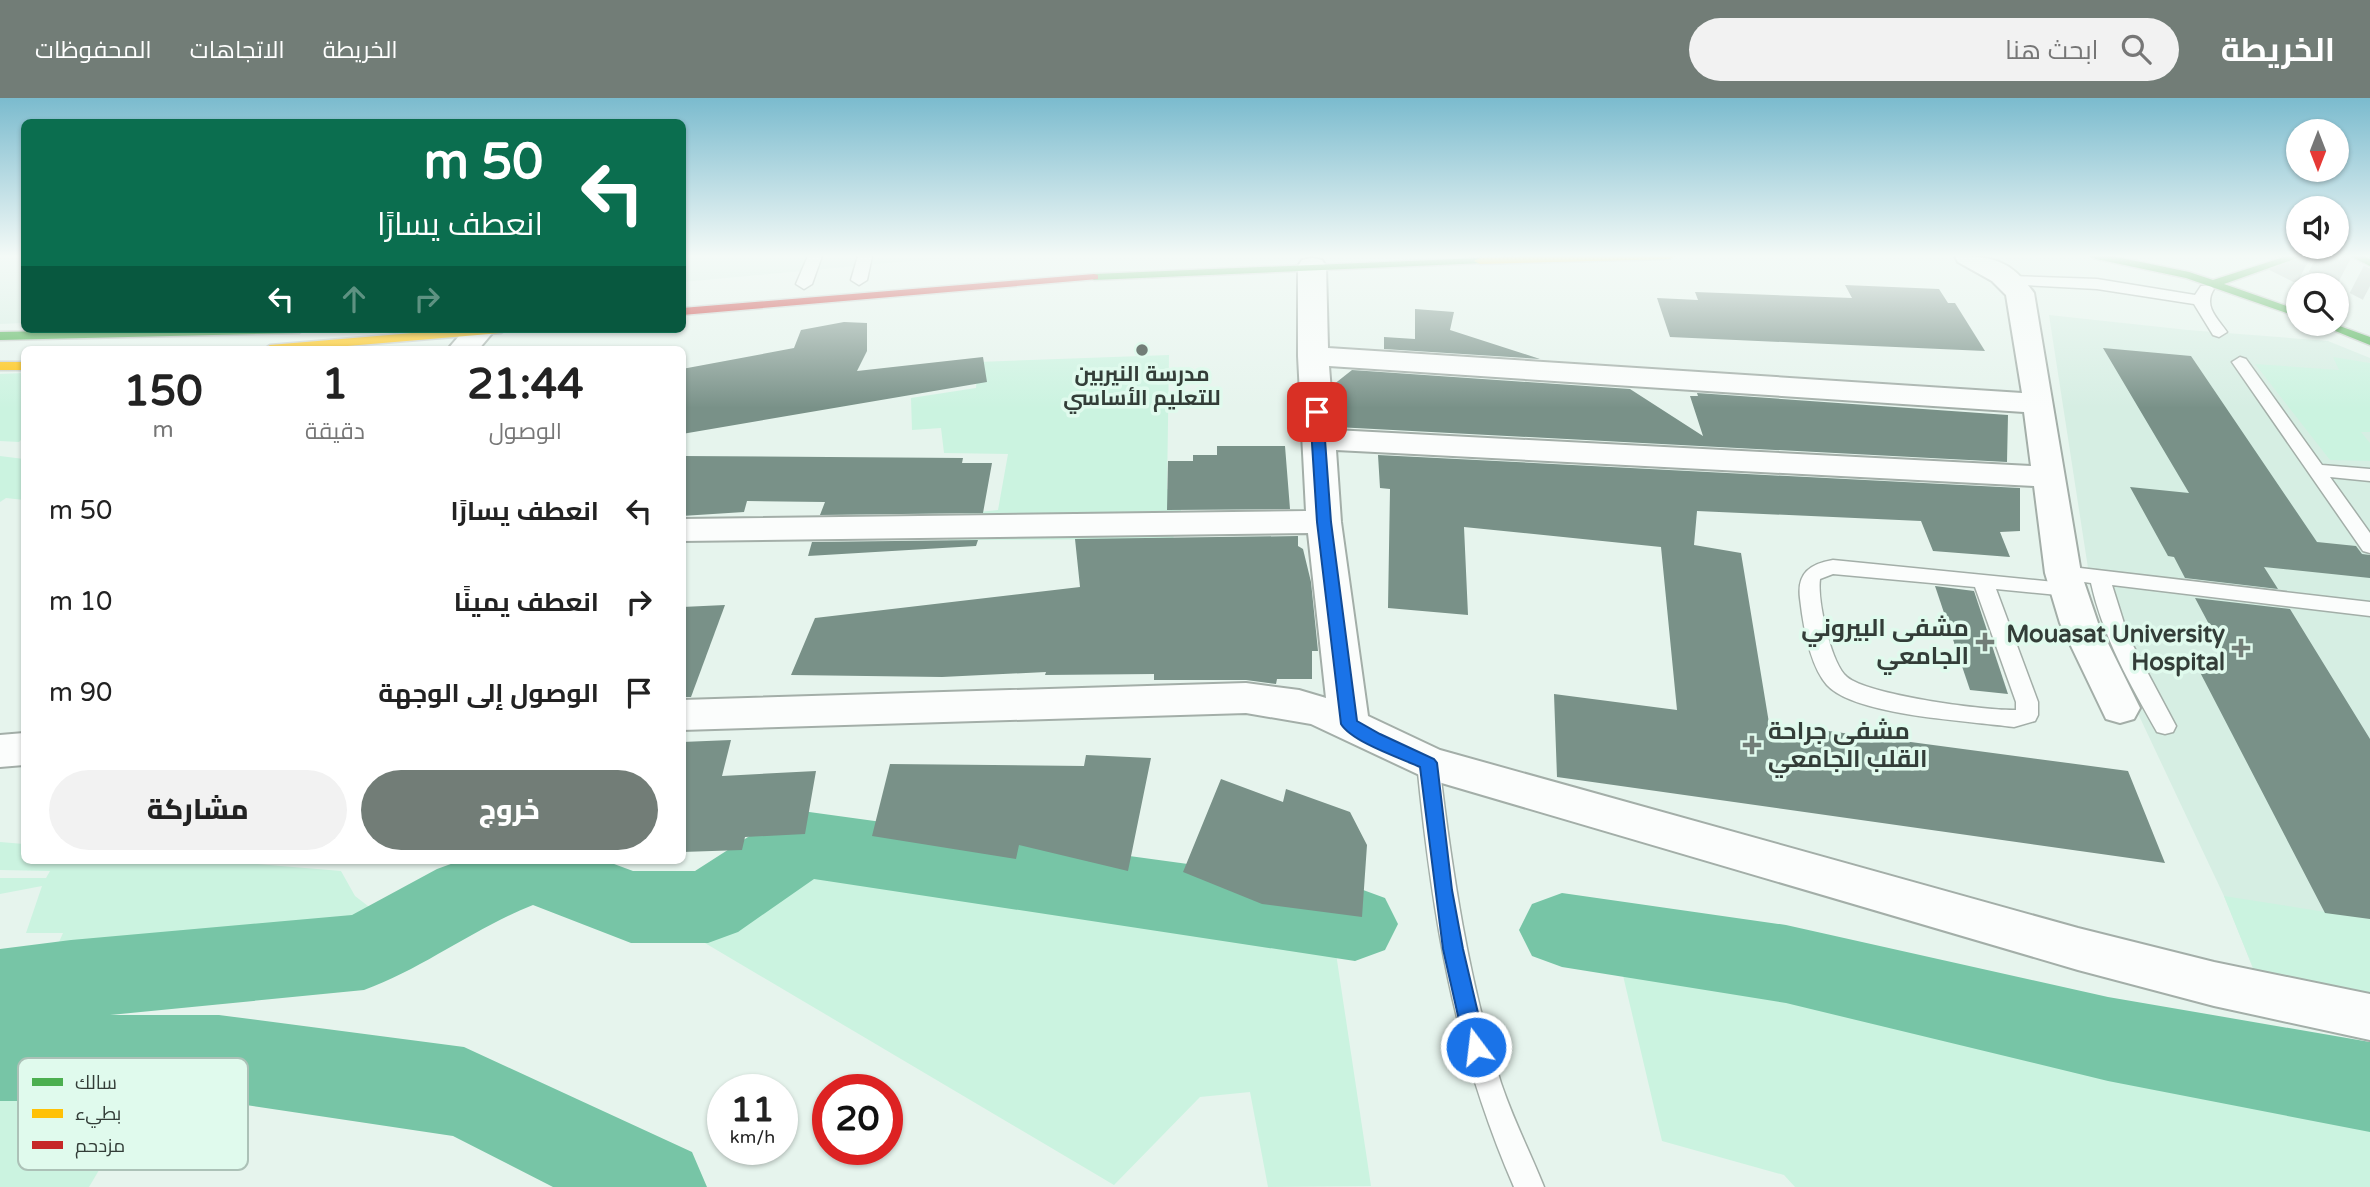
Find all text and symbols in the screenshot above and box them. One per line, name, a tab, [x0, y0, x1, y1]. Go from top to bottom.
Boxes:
search box	[1689, 18, 2179, 81]
icon: search	[2117, 30, 2155, 68]
text: الخريطة	[2221, 31, 2335, 70]
text: ابحث هنا	[2005, 35, 2099, 66]
text: المحفوظات	[35, 36, 152, 65]
text: الاتجاهات	[190, 36, 285, 65]
text: الخريطة	[323, 36, 398, 65]
north arrow	[2286, 119, 2348, 182]
map controls	[2286, 119, 2349, 336]
text: 50 m	[424, 133, 543, 192]
icon: left	[567, 147, 658, 238]
button: sound	[2286, 196, 2349, 259]
text: انعطف يسارًا	[377, 206, 543, 244]
button: search	[2286, 273, 2349, 336]
icon: left	[262, 280, 300, 318]
icon: ahead	[335, 280, 373, 318]
icon: right	[408, 280, 446, 318]
marker: مدرسة النيربين للتعليم الأساسي	[1134, 342, 1150, 358]
text: 1	[322, 359, 348, 410]
text: 21:44	[467, 359, 584, 410]
place label: مدرسة النيربين للتعليم الأساسي	[1063, 362, 1221, 414]
text: 150	[123, 366, 203, 417]
pin	[1287, 382, 1347, 442]
icon: arrive	[1298, 393, 1336, 431]
text: m	[152, 416, 174, 444]
text: دقيقة	[305, 418, 365, 446]
text: الوصول	[489, 418, 562, 446]
icon: left	[620, 492, 658, 530]
text: 50 m	[49, 495, 112, 526]
text: انعطف يسارًا	[450, 496, 599, 527]
icon: right	[620, 583, 658, 621]
text: 10 m	[49, 586, 112, 617]
text: انعطف يمينًا	[454, 587, 599, 618]
place label: مشفى البيروني الجامعي	[1801, 614, 1969, 675]
place label: Mouasat University Hospital	[2006, 620, 2225, 677]
marker: مشفى البيروني الجامعي	[1975, 632, 1995, 652]
marker: Mouasat University Hospital	[2231, 638, 2251, 658]
icon: arrive	[620, 674, 658, 712]
text: 90 m	[49, 677, 112, 708]
text: الوصول إلى الوجهة	[378, 678, 599, 709]
place label: مشفى جراحة القلب الجامعي	[1768, 717, 1927, 778]
marker: مشفى جراحة القلب الجامعي	[1742, 735, 1762, 755]
button: مشاركة	[49, 770, 347, 850]
button: خروج	[361, 770, 658, 850]
position arrow	[1439, 1010, 1513, 1084]
legend	[18, 1058, 248, 1170]
text: سالك	[75, 1072, 117, 1094]
speed limit sign: 20	[812, 1074, 903, 1165]
text: 11	[731, 1089, 774, 1131]
text: بطيء	[75, 1103, 121, 1128]
text: km/h	[730, 1126, 775, 1148]
text: مزدحم	[75, 1135, 125, 1159]

